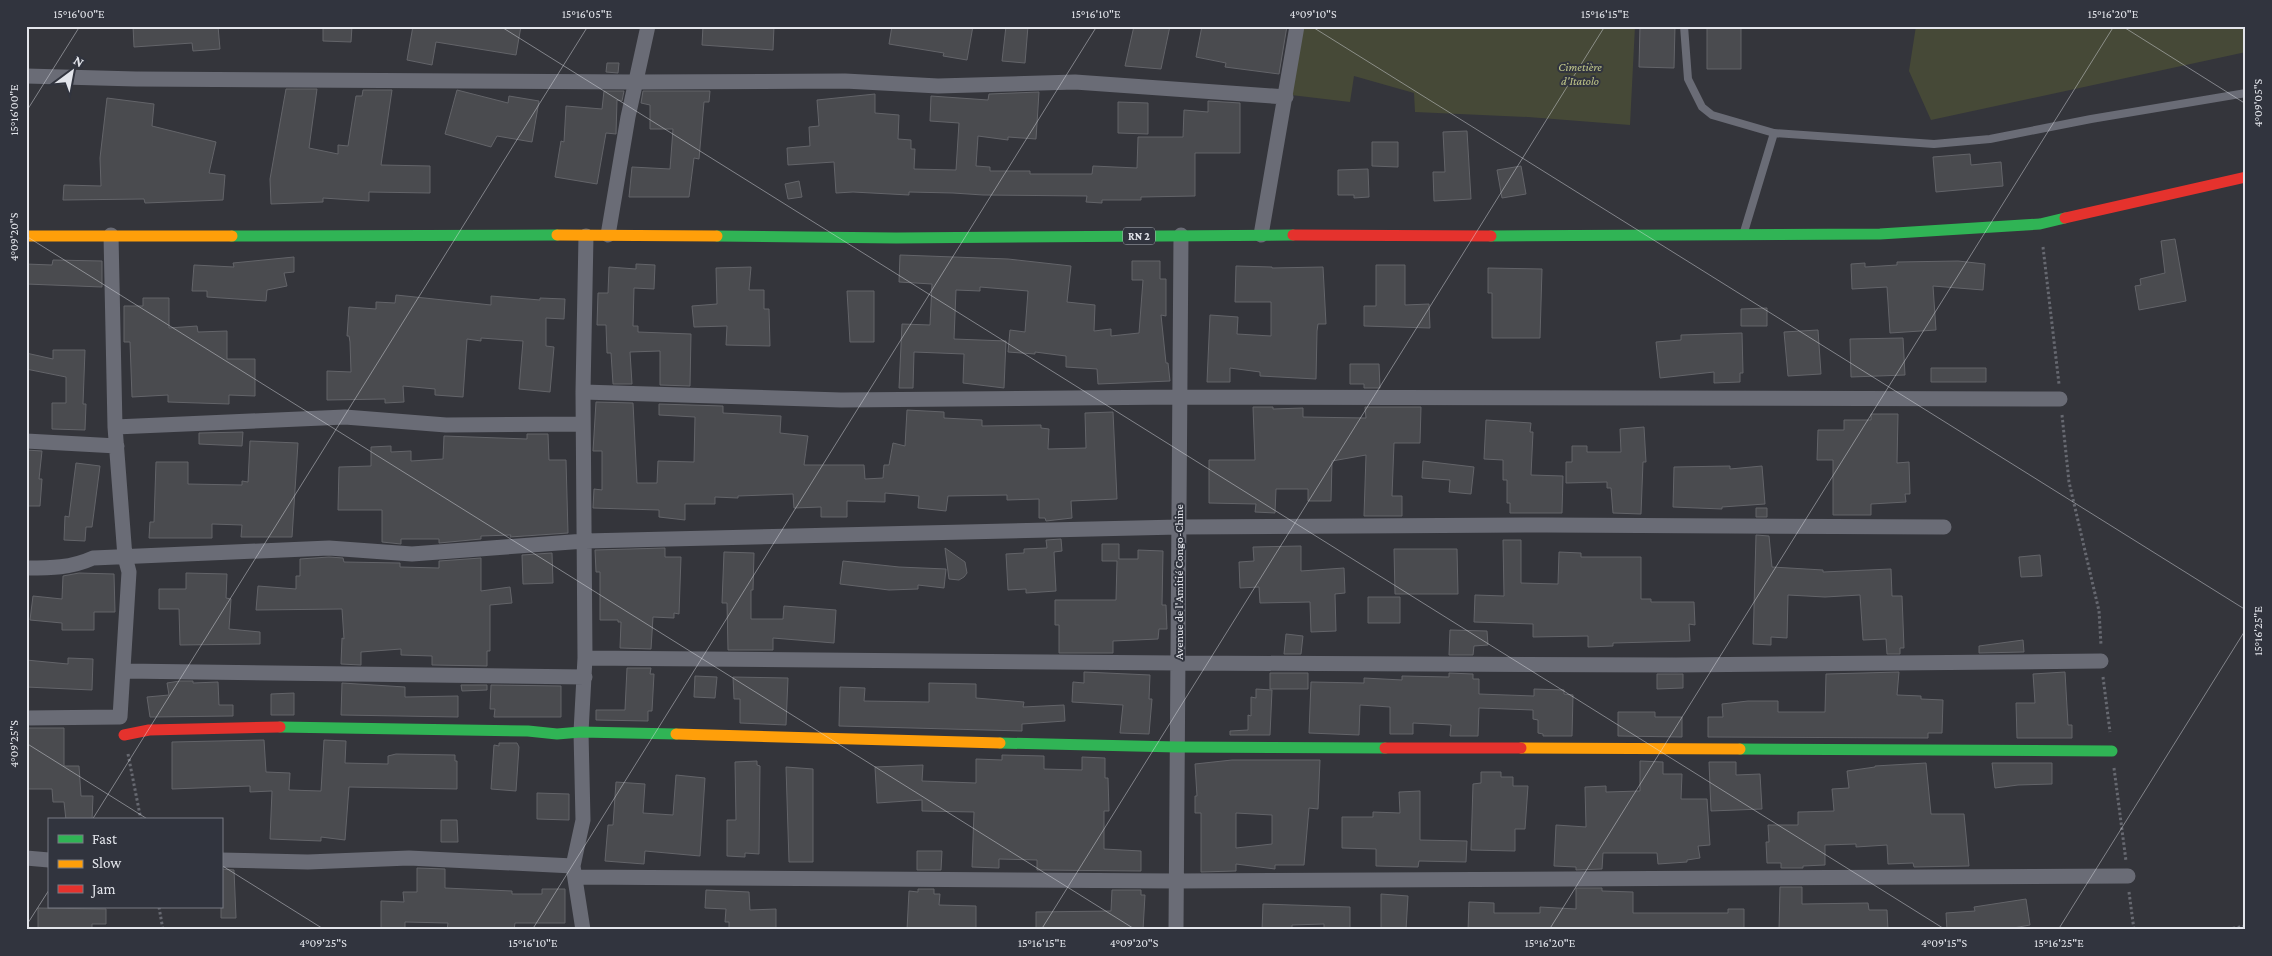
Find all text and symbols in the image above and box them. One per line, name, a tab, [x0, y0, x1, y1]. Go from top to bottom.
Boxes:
text: 15°16'00"E	[53, 7, 105, 21]
text: 15°16'05"E	[562, 7, 613, 21]
text: 15°16'10"E	[1072, 7, 1121, 21]
text: 4°09'10"S	[1289, 7, 1337, 21]
text: 15°16'15"E	[1581, 7, 1629, 21]
text: 15°16'20"E	[2088, 7, 2139, 21]
north arrow	[48, 48, 98, 98]
text: N	[71, 52, 88, 71]
park label: Cimetière d'Itatolo	[1558, 60, 1602, 88]
text: 4°09'05"S	[2251, 78, 2265, 127]
text: 15°16'00"E	[7, 84, 21, 136]
text: 4°09'20"S	[7, 212, 21, 261]
road number: RN 2	[1123, 228, 1155, 245]
street label: Avenue de l'Amitié Congo-Chine	[1172, 504, 1186, 660]
text: 15°16'25"E	[2251, 606, 2265, 656]
text: 4°09'25"S	[7, 720, 21, 768]
legend	[48, 818, 222, 908]
text: Fast	[92, 831, 118, 847]
text: Slow	[92, 855, 122, 871]
text: Jam	[90, 881, 115, 898]
text: 4°09'25"S	[299, 936, 347, 950]
text: 15°16'10"E	[509, 936, 558, 950]
text: 15°16'15"E	[1018, 936, 1066, 950]
text: 4°09'20"S	[1110, 936, 1159, 950]
text: 15°16'20"E	[1525, 936, 1576, 950]
text: 4°09'15"S	[1921, 936, 1967, 950]
text: 15°16'25"E	[2034, 936, 2084, 950]

